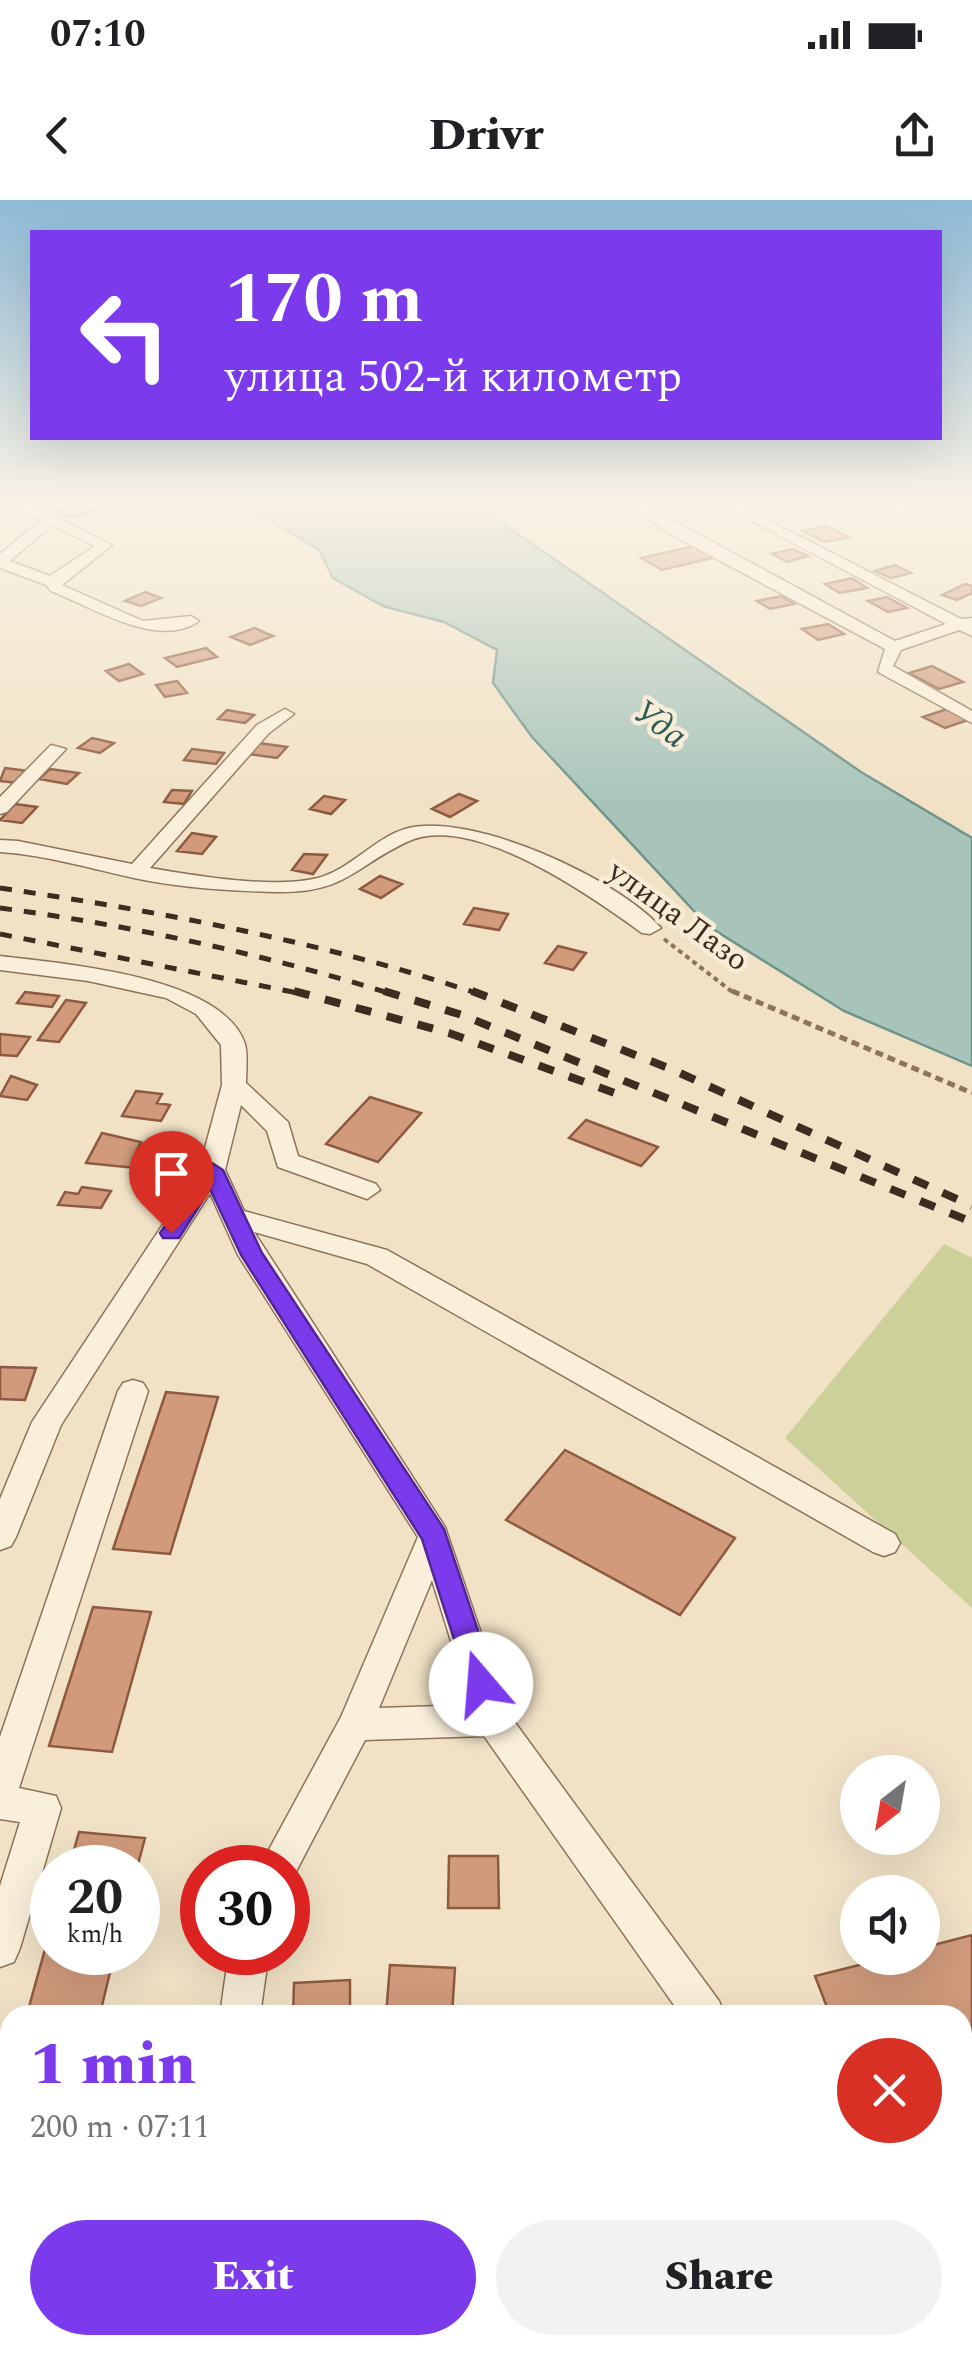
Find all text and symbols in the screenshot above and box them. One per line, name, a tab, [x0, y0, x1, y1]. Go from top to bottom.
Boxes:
text: 07:10	[50, 6, 145, 64]
text: Drivr	[429, 101, 543, 170]
icon: back	[30, 108, 85, 163]
icon: share	[887, 108, 942, 163]
text: 170 m	[225, 247, 423, 353]
icon: left	[60, 270, 190, 400]
text: улица 502-й километр	[225, 343, 682, 412]
water label: Уда	[622, 686, 699, 762]
street label: улица Лазо	[596, 847, 759, 984]
pin	[129, 1131, 214, 1234]
icon: arrive	[144, 1146, 199, 1201]
position arrow	[429, 1632, 533, 1736]
north arrow	[840, 1755, 940, 1855]
map controls	[840, 1755, 940, 1975]
speed limit sign: 30	[180, 1845, 310, 1975]
text: 20	[67, 1860, 123, 1936]
button: sound	[840, 1875, 940, 1975]
text: km/h	[67, 1916, 123, 1954]
text: 1 min	[30, 2019, 196, 2111]
button: close	[837, 2038, 942, 2143]
text: 200 m · 07:11	[30, 2103, 210, 2152]
button: Exit	[30, 2220, 476, 2335]
button: Share	[496, 2220, 942, 2335]

